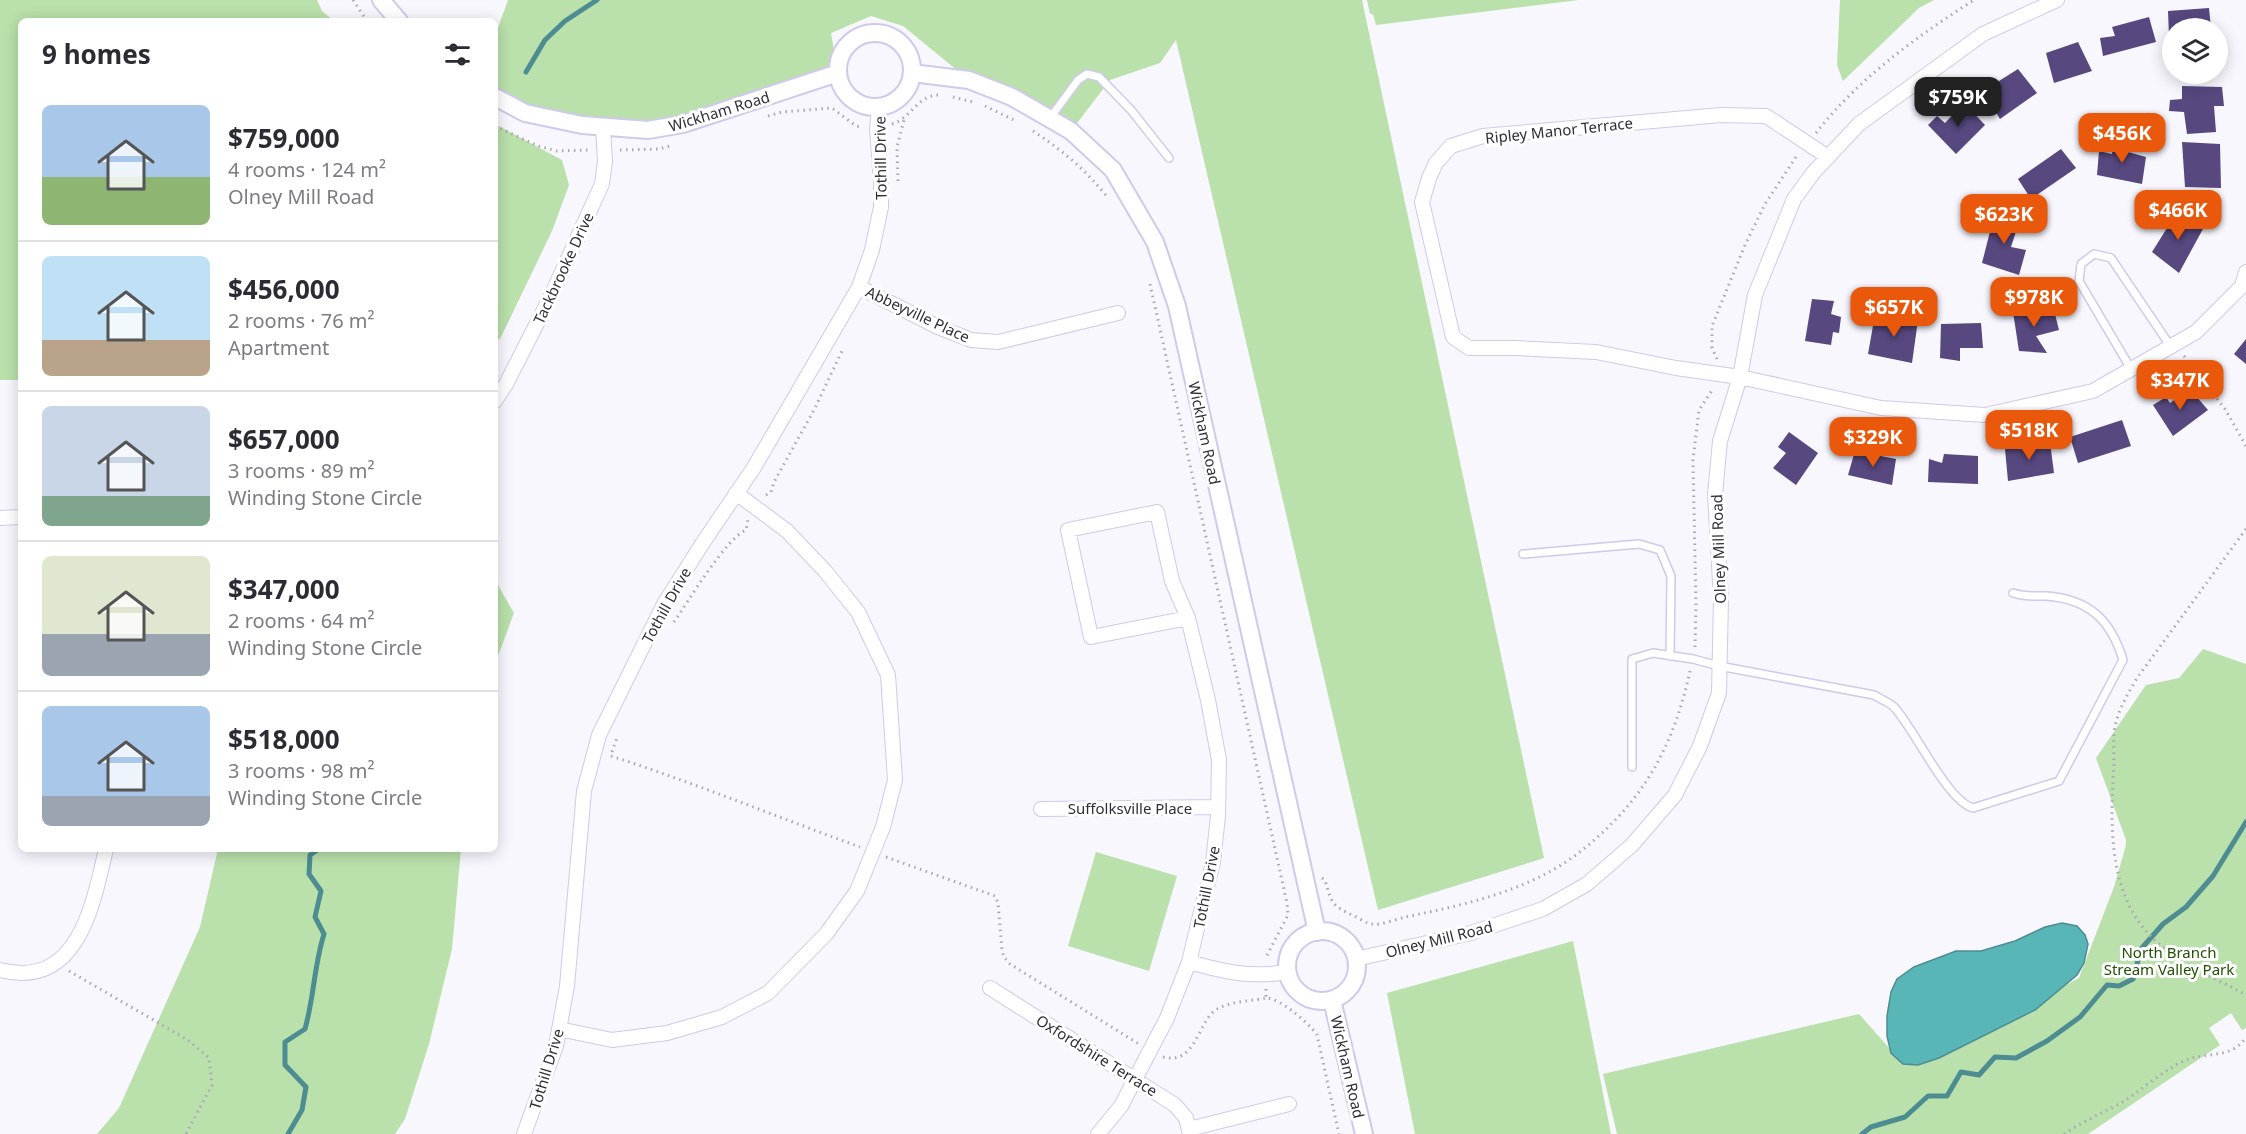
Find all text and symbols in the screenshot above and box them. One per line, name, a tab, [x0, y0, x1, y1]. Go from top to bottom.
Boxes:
map controls	[2162, 18, 2228, 84]
button: layers	[2162, 18, 2228, 84]
text: 9 homes	[42, 36, 151, 72]
icon: filters	[441, 38, 474, 71]
pin: $759K	[1916, 77, 2000, 128]
text: $759K	[1928, 83, 1988, 110]
street label: Wickham Road	[666, 86, 772, 136]
street label: Ripley Manor Terrace	[1484, 112, 1634, 148]
pin: $456K	[2080, 113, 2164, 164]
street label: Tothill Drive	[869, 116, 891, 200]
text: $456K	[2092, 119, 2152, 146]
text: $759,000	[228, 120, 340, 156]
icon: home	[90, 129, 162, 201]
text: 4 rooms · 124 m²	[228, 156, 386, 183]
text: Olney Mill Road	[228, 183, 374, 210]
pin: $466K	[2136, 190, 2220, 241]
pin: $623K	[1962, 194, 2046, 245]
text: $466K	[2148, 196, 2208, 223]
text: $623K	[1974, 200, 2034, 227]
street label: Tackbrooke Drive	[528, 209, 598, 327]
text: $456,000	[228, 271, 340, 307]
pin: $978K	[1992, 277, 2076, 328]
icon: home	[90, 280, 162, 352]
street label: Abbeyville Place	[863, 281, 973, 347]
text: $978K	[2004, 283, 2064, 310]
pin: $657K	[1852, 287, 1936, 338]
text: $657K	[1864, 293, 1924, 320]
text: 2 rooms · 76 m²	[228, 307, 375, 334]
text: Apartment	[228, 334, 329, 361]
pin: $347K	[2138, 360, 2222, 411]
text: $347K	[2150, 366, 2210, 393]
street label: Wickham Road	[1184, 380, 1226, 486]
pin: $518K	[1987, 410, 2071, 461]
text: $518K	[1999, 416, 2059, 443]
pin: $329K	[1831, 417, 1915, 468]
text: $657,000	[228, 421, 340, 457]
text: $329K	[1843, 423, 1903, 450]
icon: home	[90, 430, 162, 502]
text: 3 rooms · 89 m²	[228, 457, 375, 484]
text: Winding Stone Circle	[228, 484, 422, 511]
street label: Olney Mill Road	[1706, 494, 1730, 604]
street label: Tothill Drive	[637, 564, 695, 646]
text: $347,000	[228, 571, 340, 607]
icon: home	[90, 580, 162, 652]
text: 2 rooms · 64 m²	[228, 607, 375, 634]
text: Winding Stone Circle	[228, 634, 422, 661]
text: $518,000	[228, 721, 340, 757]
icon: home	[90, 730, 162, 802]
text: 3 rooms · 98 m²	[228, 757, 375, 784]
text: Winding Stone Circle	[228, 784, 422, 811]
street label: Suffolksville Place	[1068, 798, 1192, 818]
street label: Tothill Drive	[1188, 844, 1224, 930]
street label: Olney Mill Road	[1383, 916, 1495, 962]
park label: North Branch Stream Valley Park	[2104, 942, 2234, 979]
street label: Oxfordshire Terrace	[1033, 1010, 1161, 1100]
street label: Wickham Road	[1326, 1014, 1370, 1120]
street label: Tothill Drive	[524, 1026, 568, 1112]

